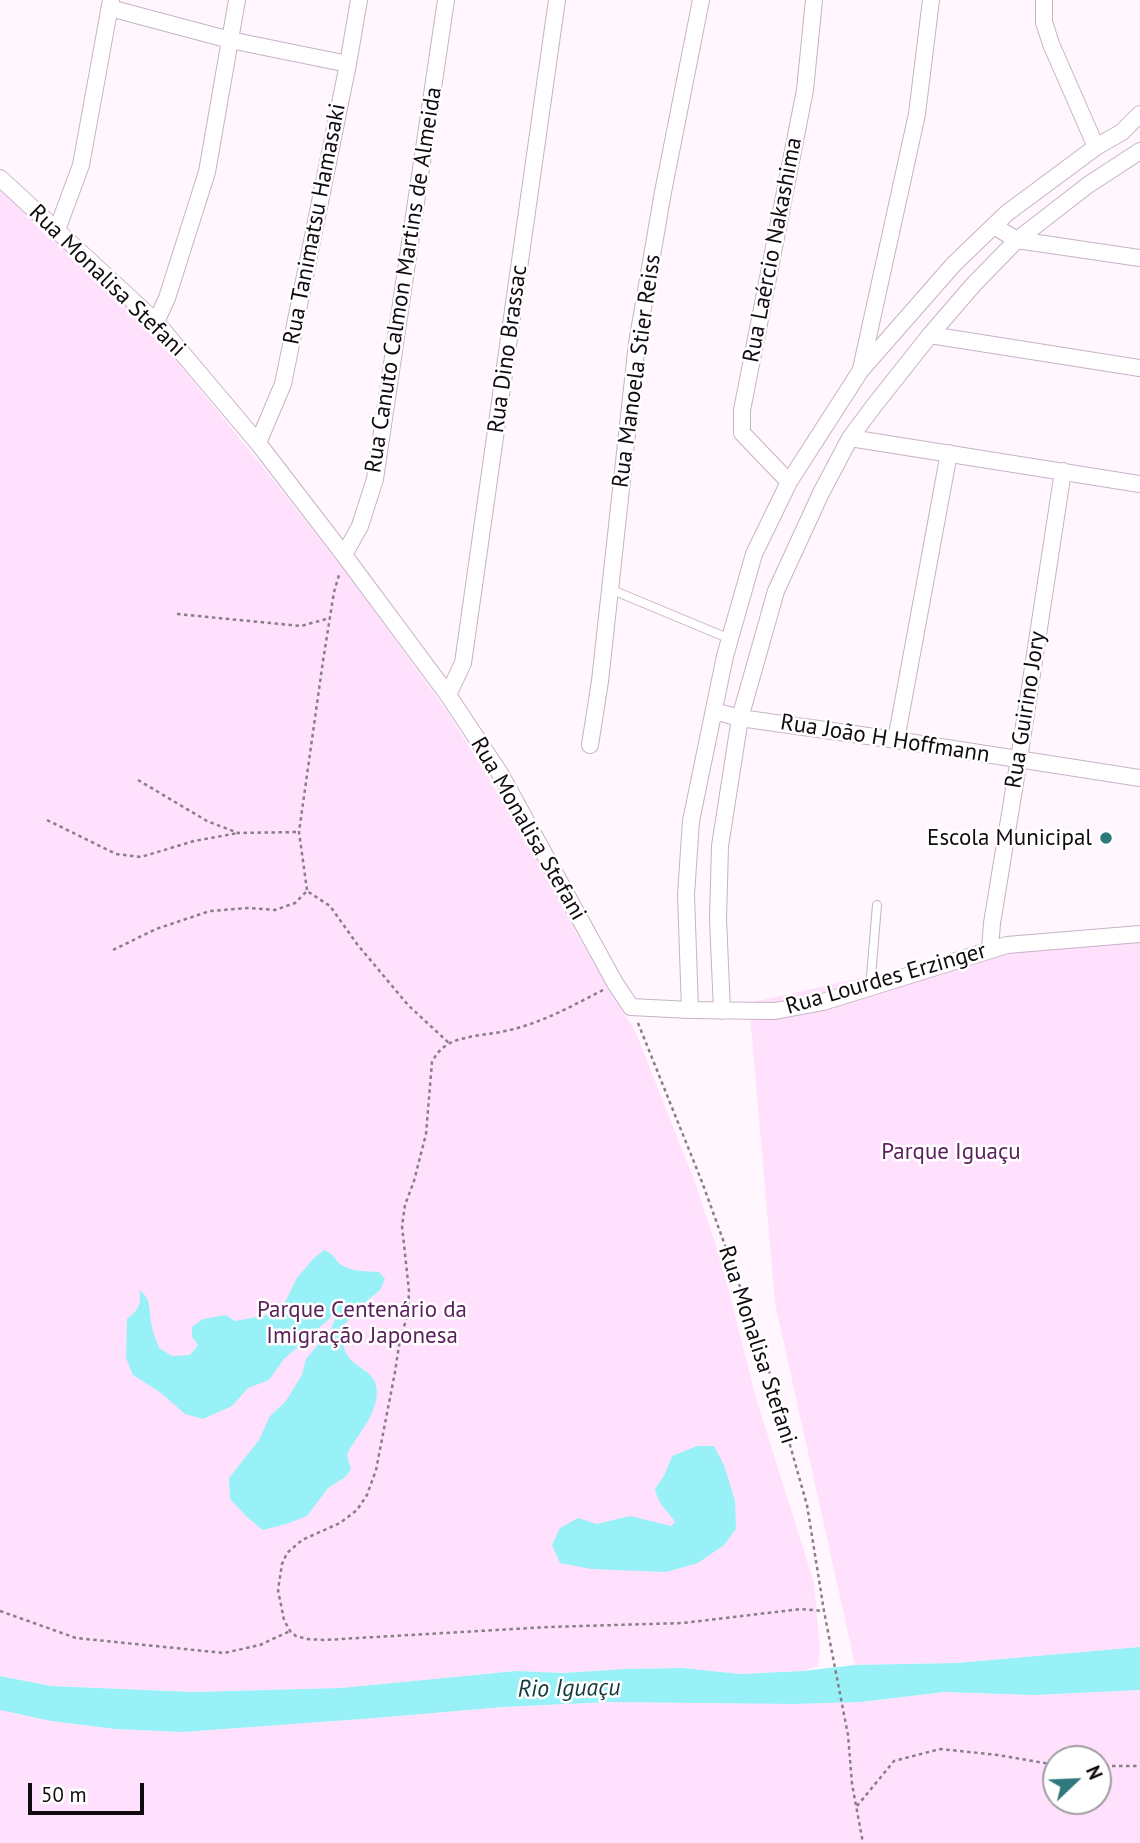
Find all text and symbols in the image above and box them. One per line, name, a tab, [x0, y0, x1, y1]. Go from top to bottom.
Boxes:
street label: Rua Canuto Calmon Martins de Almeida	[360, 85, 448, 475]
street label: Rua Tanimatsu Hamasaki	[278, 101, 352, 347]
street label: Rua Laércio Nakashima	[738, 135, 808, 365]
street label: Rua Monalisa Stefani	[23, 199, 191, 363]
street label: Rua Manoela Stier Reiss	[607, 252, 667, 490]
street label: Rua Dino Brassac	[483, 263, 533, 435]
street label: Rua Guirino Jory	[1000, 630, 1052, 790]
street label: Rua João H Hoffmann	[778, 709, 992, 769]
street label: Rua Monalisa Stefani	[464, 732, 592, 926]
place label: Escola Municipal	[927, 824, 1092, 852]
marker: Escola Municipal	[1098, 830, 1114, 846]
street label: Rua Lourdes Erzinger	[783, 937, 989, 1021]
park label: Parque Iguaçu	[881, 1138, 1021, 1166]
street label: Rua Monalisa Stefani	[712, 1242, 802, 1448]
park label: Parque Centenário da Imigração Japonesa	[257, 1296, 467, 1350]
water label: Rio Iguaçu	[517, 1674, 621, 1704]
north arrow	[1042, 1745, 1112, 1815]
text: N	[1081, 1762, 1108, 1783]
scale bar	[32, 1770, 147, 1814]
text: 50 m	[41, 1781, 87, 1808]

